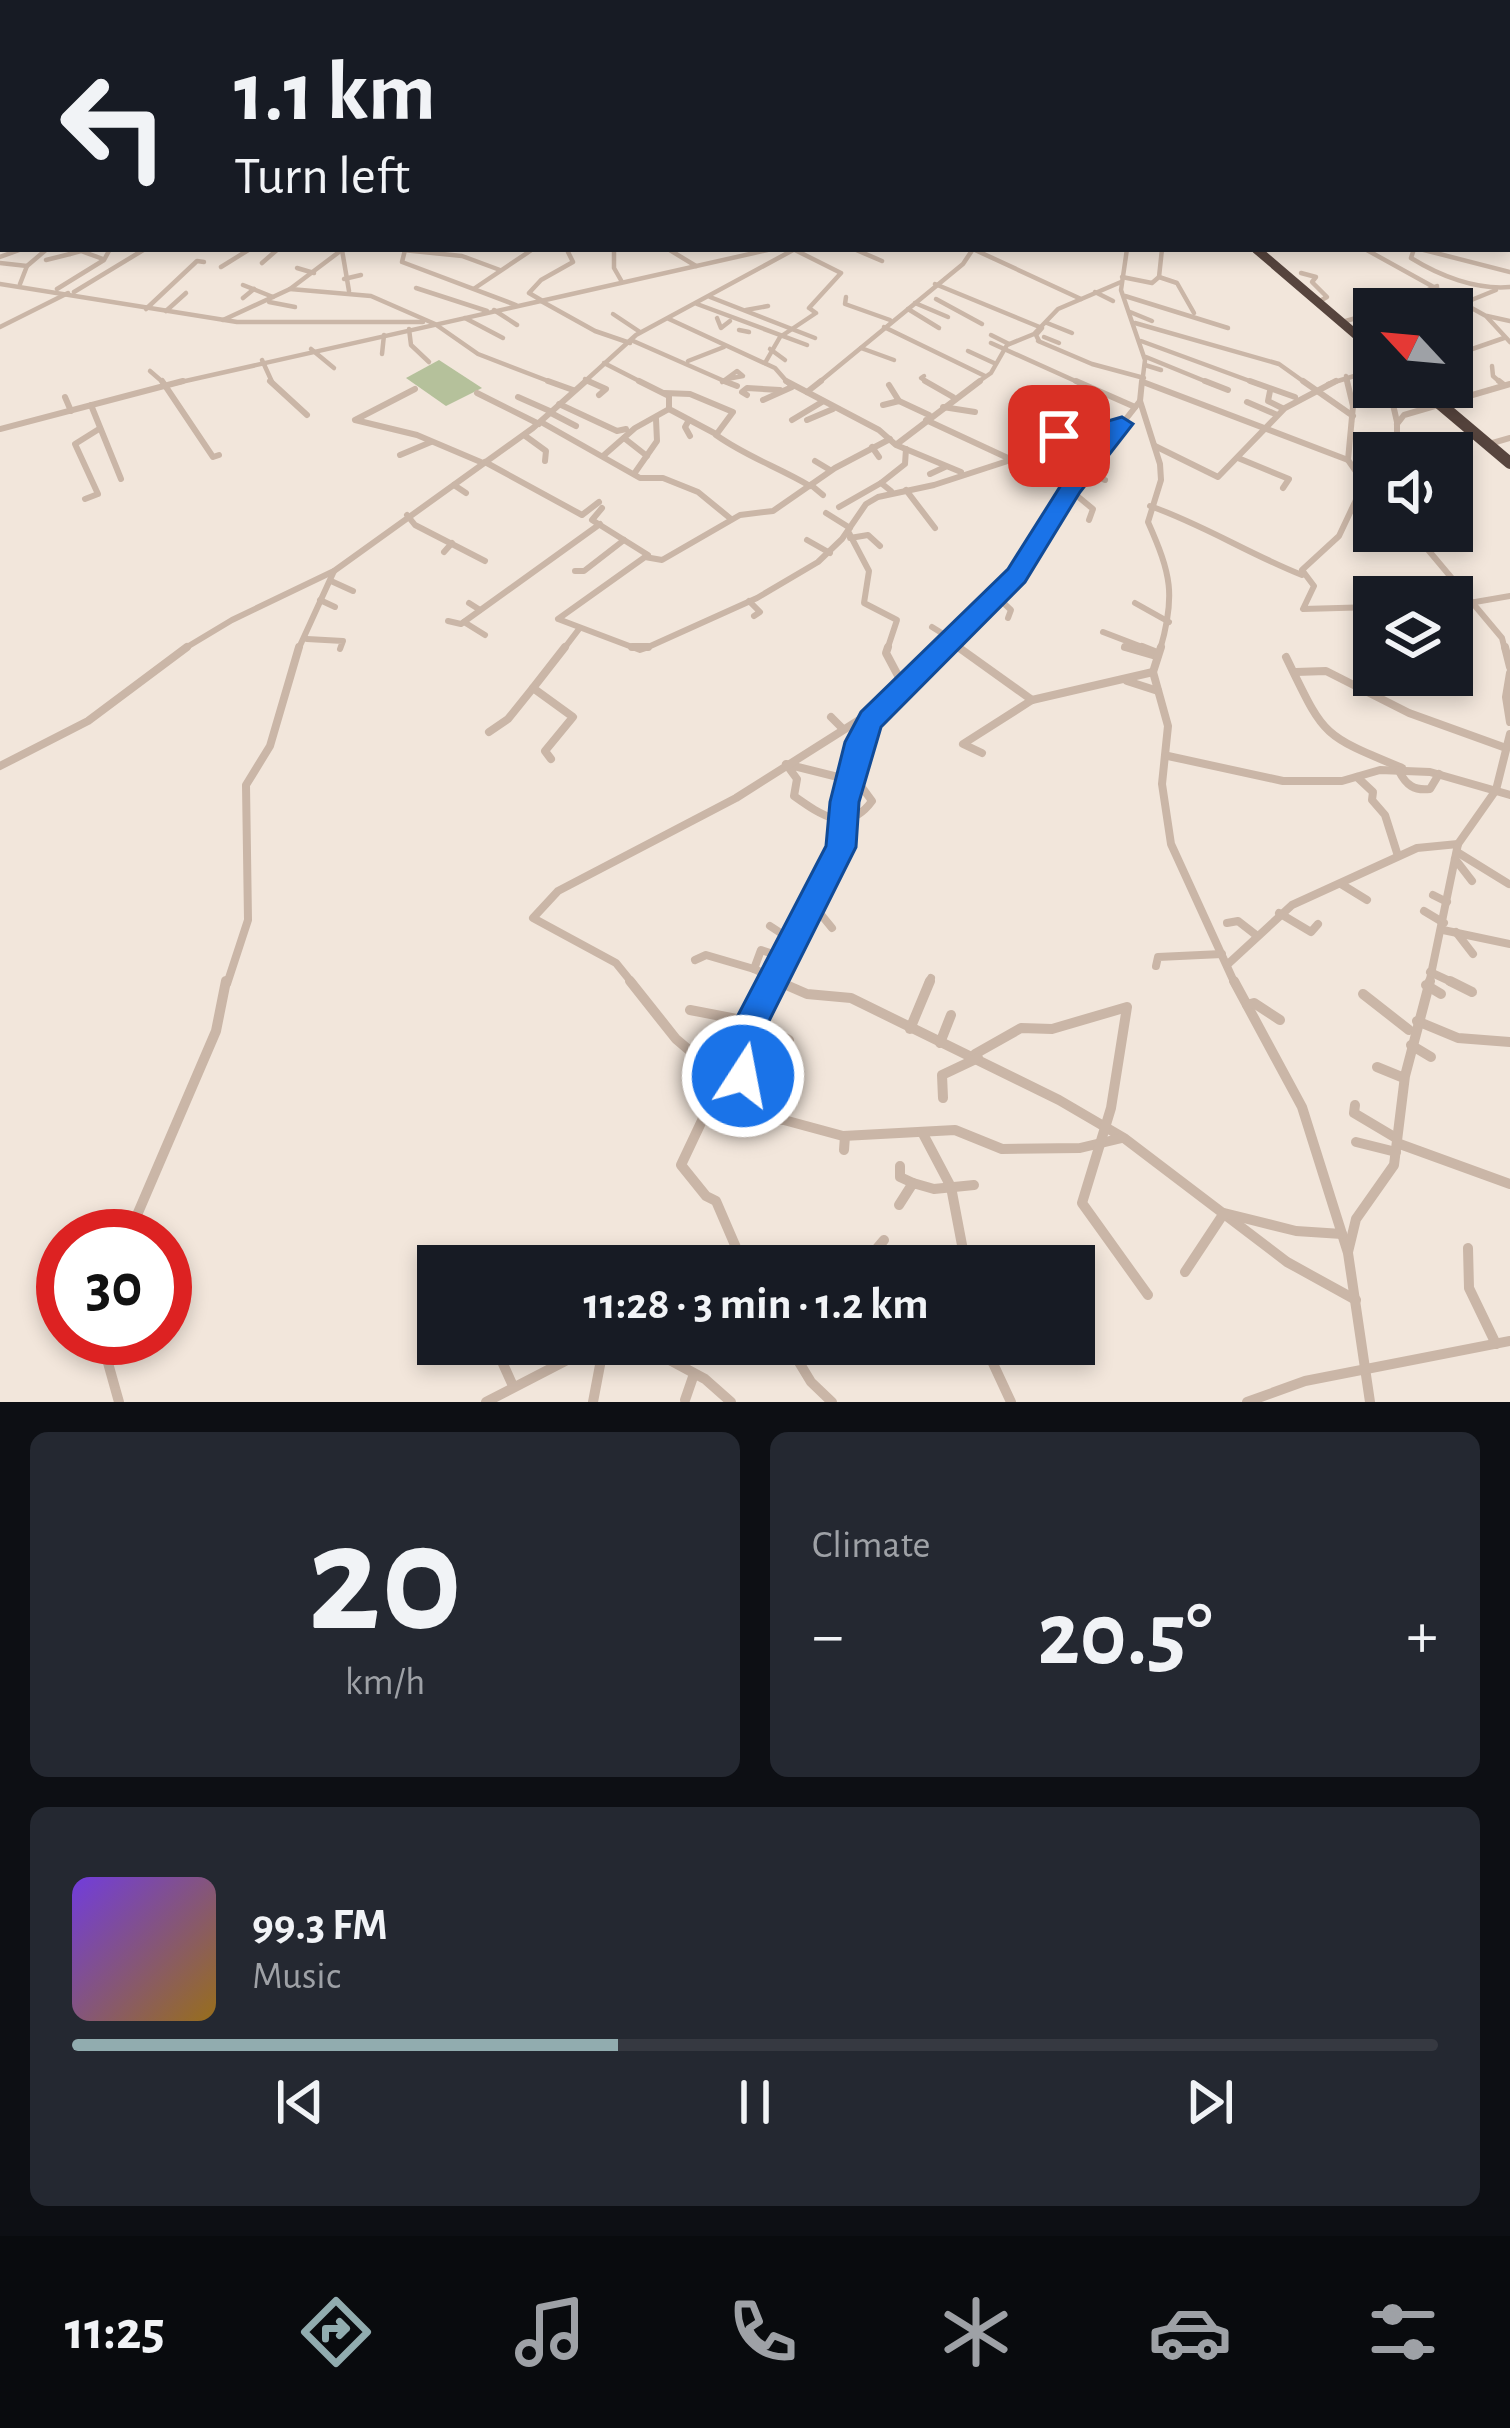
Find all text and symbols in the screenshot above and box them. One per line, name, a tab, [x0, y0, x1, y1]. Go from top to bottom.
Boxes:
icon: left	[36, 48, 192, 204]
text: 1.1 km	[234, 52, 436, 136]
text: Turn left	[234, 150, 410, 204]
north arrow	[1353, 288, 1473, 408]
map controls	[1353, 288, 1473, 696]
pin	[1008, 385, 1110, 487]
icon: arrive	[1026, 403, 1092, 469]
button: sound	[1353, 432, 1473, 552]
button: layers	[1353, 576, 1473, 696]
position arrow	[680, 1013, 806, 1139]
speed limit sign: 30	[36, 1209, 192, 1365]
text: 11:28 · 3 min · 1.2 km	[583, 1282, 929, 1327]
text: 20	[308, 1503, 462, 1659]
text: Climate	[812, 1526, 930, 1565]
text: 20.5°	[1037, 1591, 1213, 1681]
text: −	[812, 1603, 844, 1669]
text: +	[1406, 1603, 1438, 1669]
text: km/h	[345, 1663, 425, 1702]
text: 99.3 FM	[252, 1903, 388, 1948]
text: Music	[252, 1957, 341, 1996]
icon: previous	[267, 2069, 333, 2135]
icon: pause	[722, 2069, 788, 2135]
icon: next	[1177, 2069, 1243, 2135]
icon: directions	[294, 2290, 378, 2374]
icon: music	[508, 2290, 592, 2374]
icon: phone	[721, 2290, 805, 2374]
icon: climate	[934, 2290, 1018, 2374]
icon: car	[1148, 2290, 1232, 2374]
icon: filters	[1361, 2290, 1445, 2374]
text: 11:25	[65, 2305, 165, 2359]

